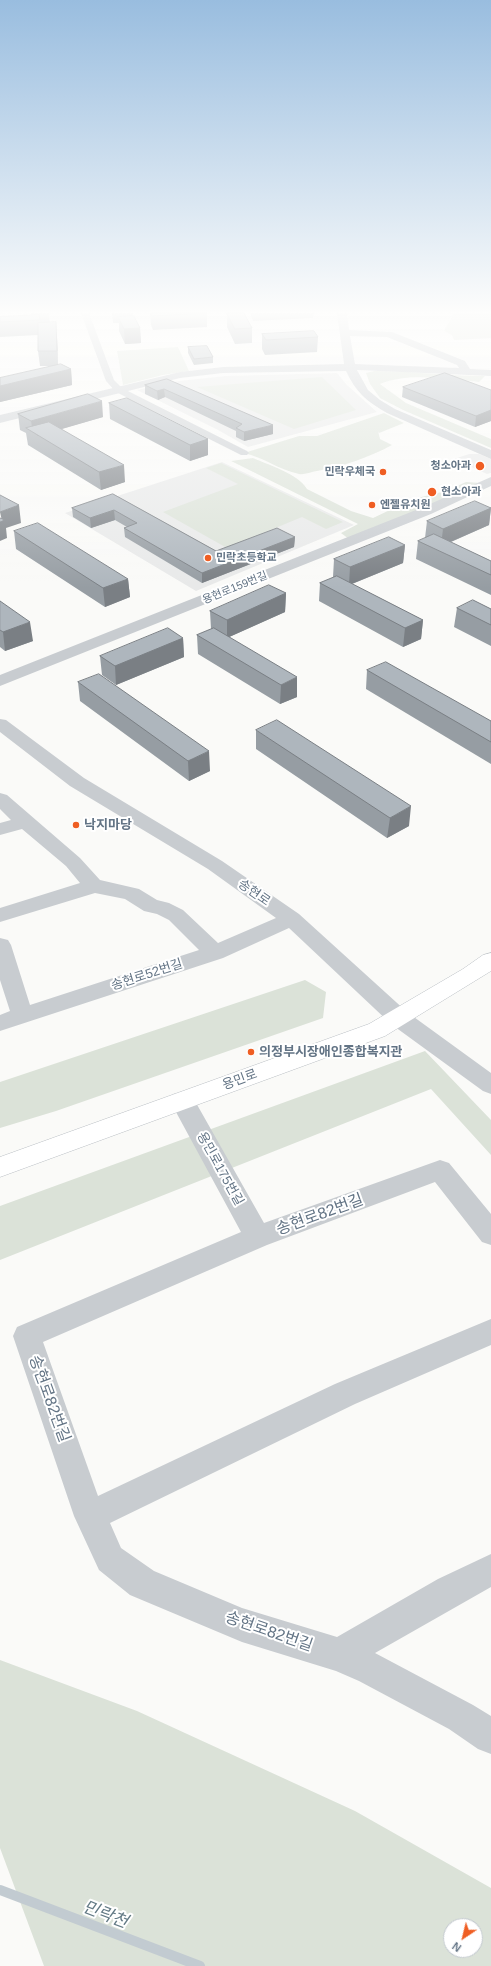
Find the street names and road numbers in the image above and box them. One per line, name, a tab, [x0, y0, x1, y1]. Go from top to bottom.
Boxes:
street label: 용현로159번길	[201, 569, 269, 607]
street label: 송현로	[235, 876, 273, 910]
street label: 송현로52번길	[109, 956, 185, 994]
street label: 용민로	[220, 1067, 260, 1093]
street label: 용민로175번길	[193, 1130, 247, 1208]
street label: 송현로82번길	[274, 1190, 366, 1240]
street label: 송현로82번길	[24, 1353, 74, 1445]
street label: 송현로82번길	[223, 1608, 315, 1656]

